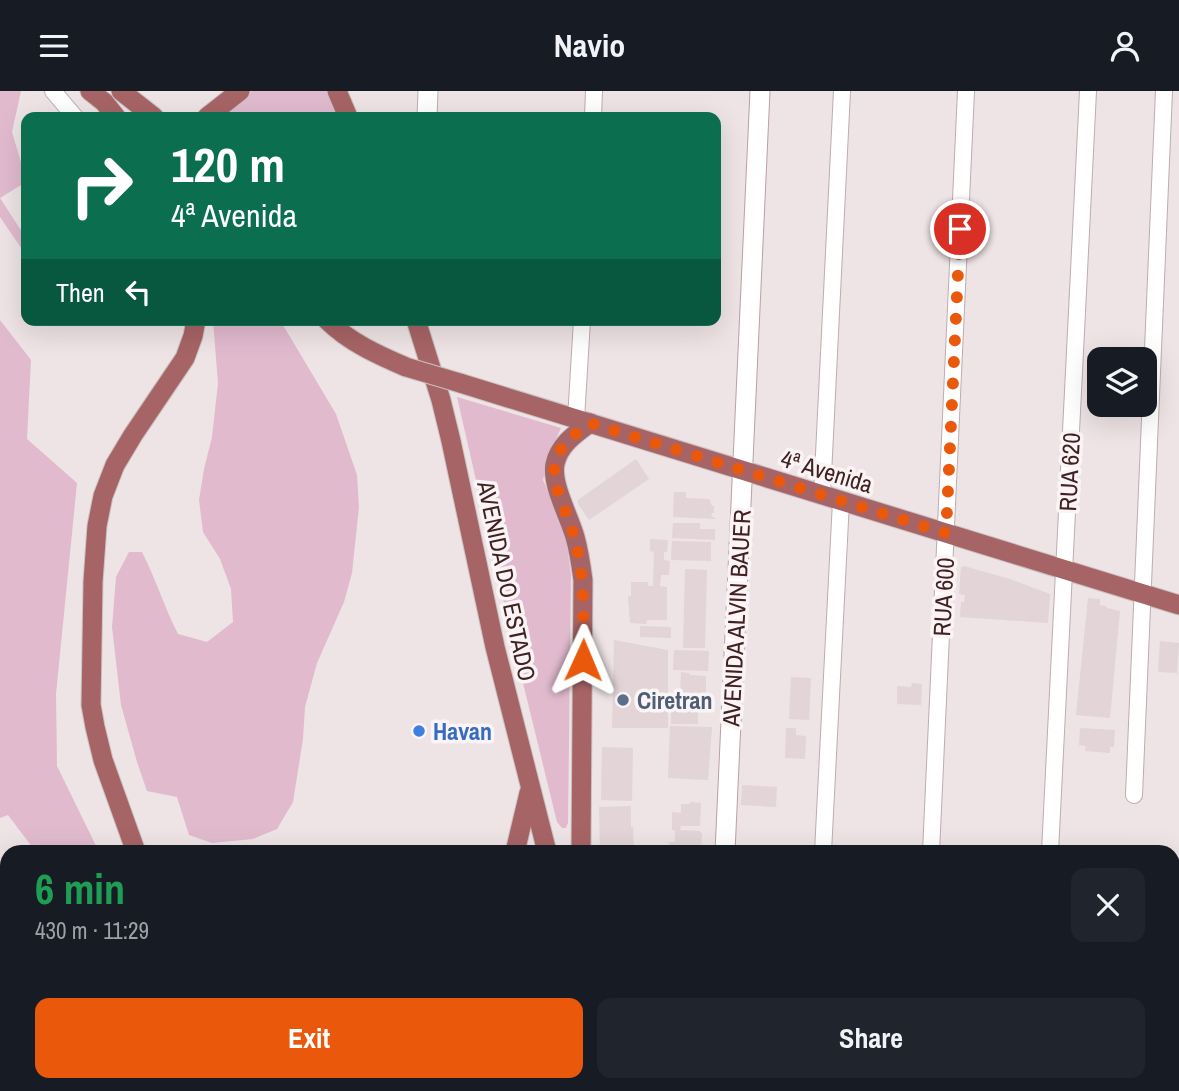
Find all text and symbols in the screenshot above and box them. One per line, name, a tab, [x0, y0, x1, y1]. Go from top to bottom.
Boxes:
text: Navio	[554, 24, 625, 67]
icon: menu	[35, 27, 73, 65]
icon: person	[1106, 27, 1144, 65]
text: 120 m	[171, 131, 285, 197]
icon: right	[56, 140, 147, 231]
text: 4ª Avenida	[171, 194, 297, 237]
pin	[930, 199, 990, 259]
icon: arrive	[941, 210, 979, 248]
icon: left	[119, 273, 157, 311]
text: Then	[56, 275, 105, 310]
map controls	[1087, 347, 1157, 417]
button: layers	[1087, 347, 1157, 417]
street label: RUA 620	[1051, 432, 1087, 512]
street label: 4ª Avenida	[777, 442, 877, 500]
street label: AVENIDA DO ESTADO	[470, 477, 544, 684]
street label: AVENIDA ALVIN BAUER	[714, 509, 758, 728]
street label: RUA 600	[925, 557, 961, 637]
position arrow	[546, 623, 620, 697]
place label: Ciretran	[637, 684, 712, 716]
marker: Ciretran	[615, 692, 631, 708]
place label: Havan	[433, 715, 492, 747]
marker: Havan	[411, 723, 427, 739]
text: 6 min	[35, 861, 125, 917]
button: close	[1071, 868, 1145, 942]
text: 430 m · 11:29	[35, 915, 149, 946]
button: Exit	[35, 998, 583, 1078]
button: Share	[597, 998, 1145, 1078]

